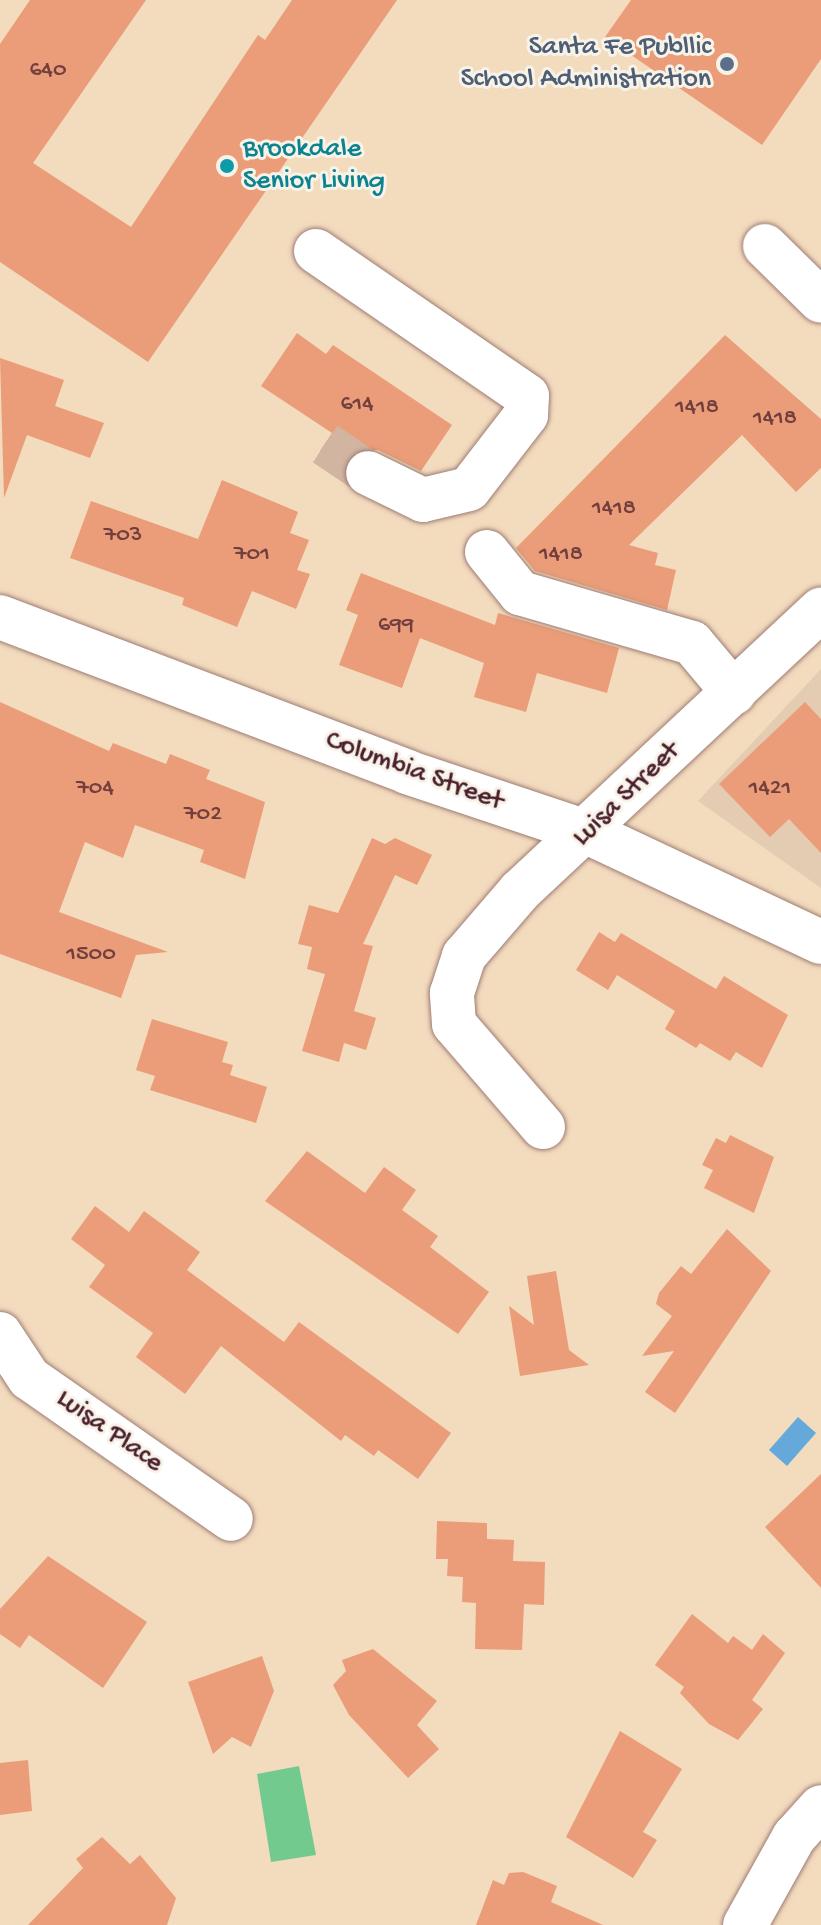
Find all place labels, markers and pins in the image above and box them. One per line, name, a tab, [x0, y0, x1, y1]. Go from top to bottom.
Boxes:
place label: Santa Fe Publlic School Administration	[461, 31, 711, 97]
marker: Santa Fe Publlic School Administration	[718, 55, 736, 73]
place label: Brookdale Senior Living	[243, 133, 385, 199]
marker: Brookdale Senior Living	[218, 157, 236, 175]

